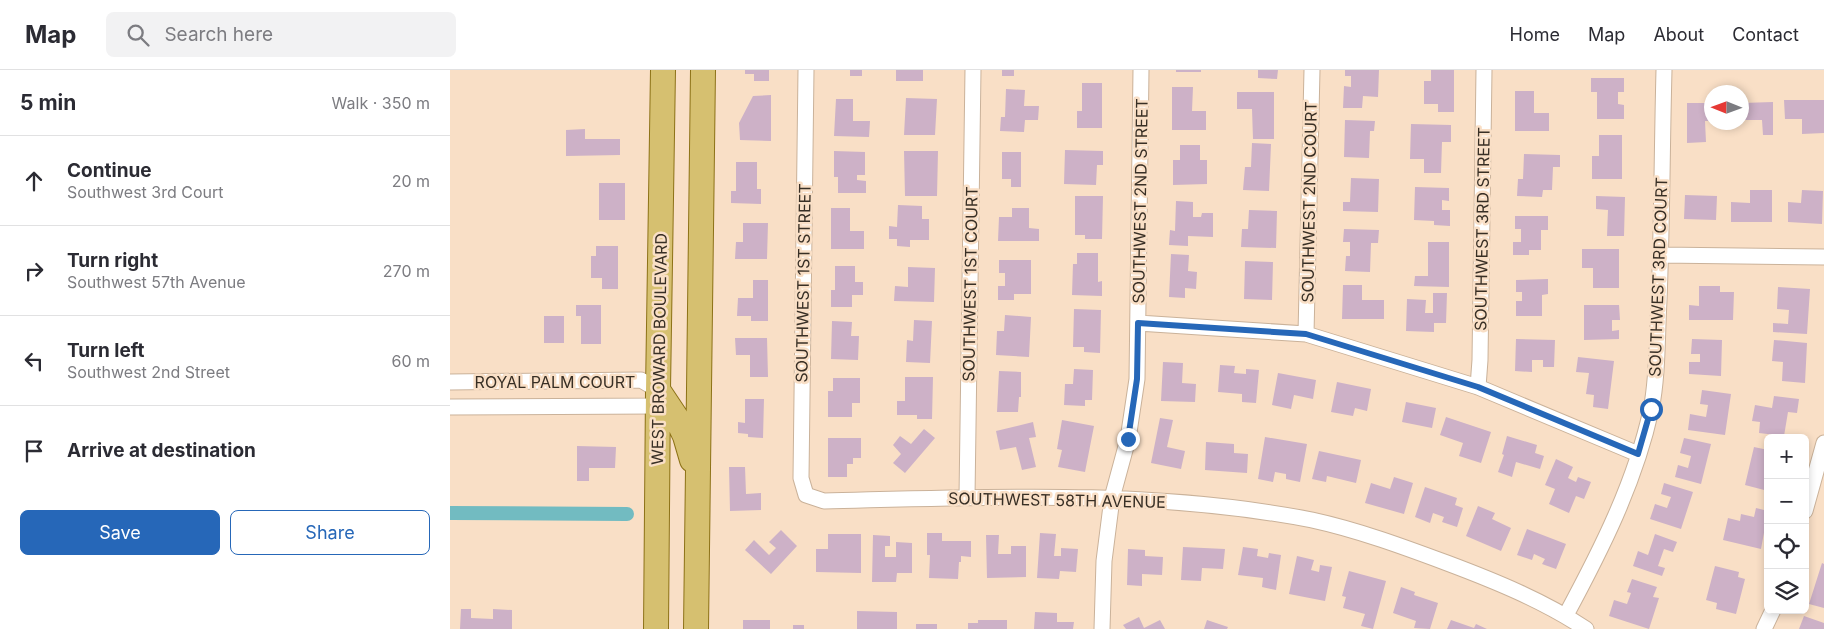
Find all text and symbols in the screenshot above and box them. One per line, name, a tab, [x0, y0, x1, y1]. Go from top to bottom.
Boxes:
search box	[106, 12, 456, 57]
text: Map	[25, 20, 76, 49]
icon: search	[124, 21, 152, 49]
text: Search here	[164, 23, 273, 46]
text: Home	[1510, 24, 1560, 45]
text: Map	[1588, 24, 1625, 45]
text: About	[1653, 24, 1704, 45]
text: Contact	[1732, 24, 1799, 45]
north arrow	[1704, 85, 1749, 130]
text: 5 min	[20, 90, 76, 115]
text: Walk · 350 m	[332, 93, 430, 113]
street label: SOUTHWEST 2ND STREET	[1128, 98, 1152, 304]
street label: SOUTHWEST 2ND COURT	[1297, 101, 1321, 303]
street label: SOUTHWEST 3RD STREET	[1470, 127, 1494, 331]
text: Continue	[67, 159, 152, 182]
icon: ahead	[20, 167, 48, 195]
text: 20 m	[392, 171, 430, 191]
street label: SOUTHWEST 3RD COURT	[1645, 177, 1671, 377]
text: Southwest 3rd Court	[67, 182, 224, 202]
street label: SOUTHWEST 1ST STREET	[791, 183, 815, 383]
street label: SOUTHWEST 1ST COURT	[958, 186, 982, 382]
street label: WEST BROWARD BOULEVARD	[647, 233, 671, 465]
text: Turn right	[67, 249, 158, 272]
icon: right	[20, 257, 48, 285]
text: 270 m	[383, 261, 430, 281]
text: Southwest 57th Avenue	[67, 272, 246, 292]
text: Turn left	[67, 339, 145, 362]
icon: left	[20, 347, 48, 375]
text: 60 m	[391, 351, 430, 371]
text: Southwest 2nd Street	[67, 362, 230, 382]
street label: ROYAL PALM COURT	[475, 372, 635, 392]
route start	[1640, 398, 1663, 421]
route end	[1117, 428, 1140, 451]
map controls	[1764, 434, 1809, 614]
button: +	[1764, 434, 1809, 479]
icon: arrive	[20, 437, 48, 465]
text: Arrive at destination	[67, 439, 256, 462]
button: −	[1764, 479, 1809, 524]
street label: SOUTHWEST 58TH AVENUE	[948, 488, 1166, 512]
button: Save	[20, 510, 220, 555]
button: Share	[230, 510, 430, 555]
button: locate	[1764, 524, 1809, 569]
button: layers	[1764, 569, 1809, 614]

